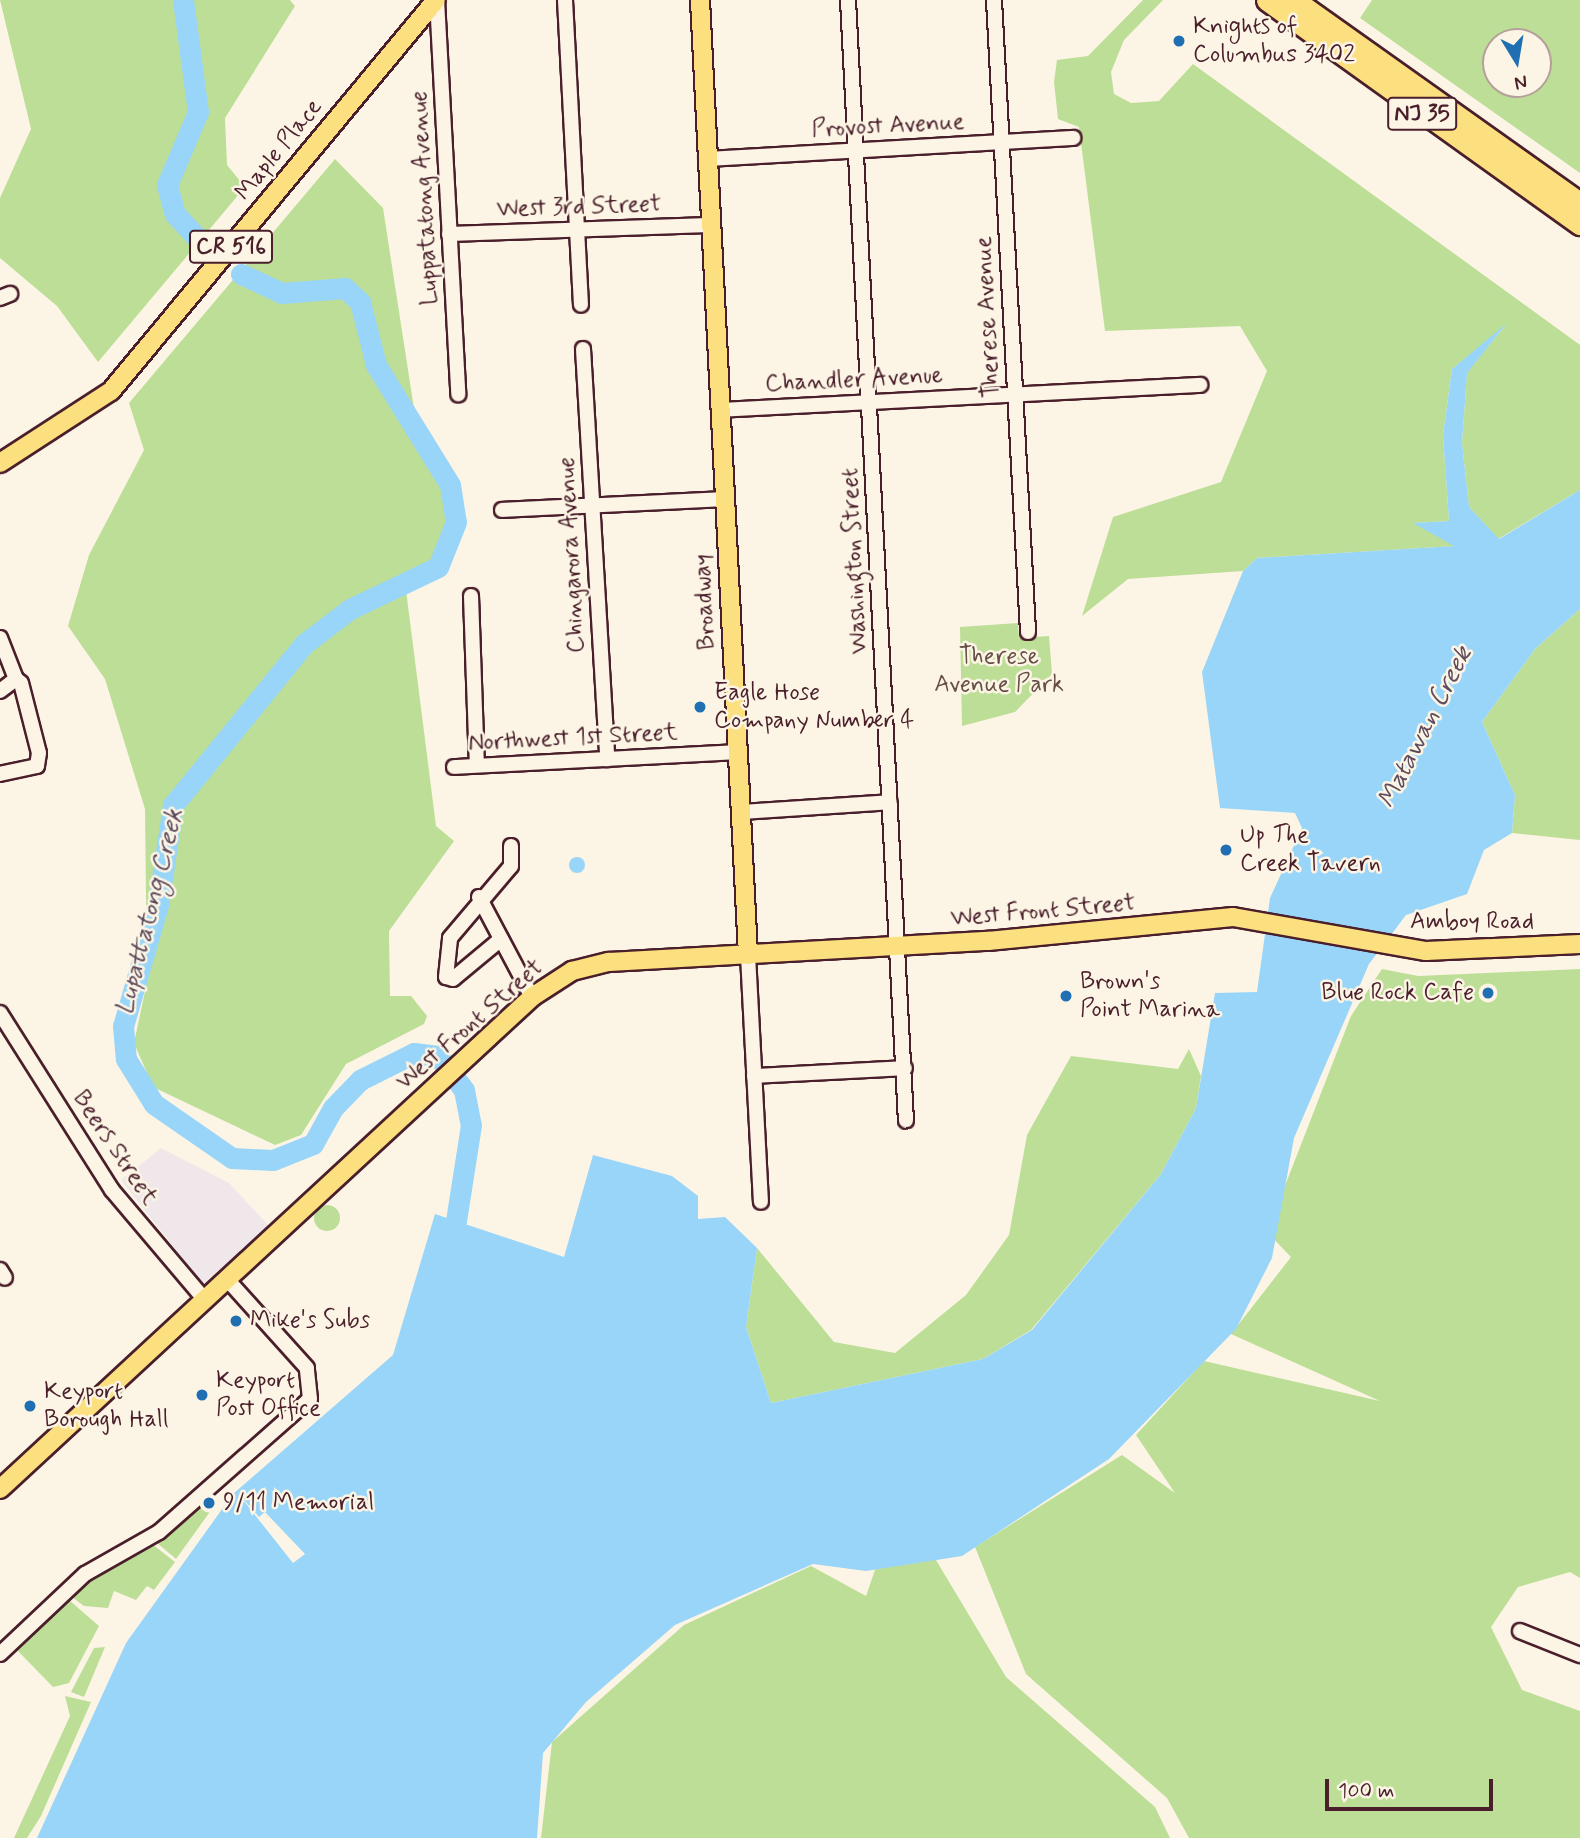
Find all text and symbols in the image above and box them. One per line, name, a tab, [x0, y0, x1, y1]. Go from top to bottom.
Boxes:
place label: Knights of Columbus 3402	[1193, 13, 1355, 69]
north arrow	[1482, 28, 1552, 98]
marker: Knights of Columbus 3402	[1171, 33, 1187, 49]
text: N	[1512, 69, 1529, 96]
street label: Luppatatong Avenue	[405, 92, 445, 304]
road number: NJ 35	[1387, 94, 1457, 134]
street label: Maple Place	[230, 95, 328, 205]
street label: Provost Avenue	[811, 108, 965, 144]
street label: West 3rd Street	[497, 190, 661, 224]
road number: CR 516	[187, 228, 275, 266]
street label: Therese Avenue	[969, 235, 1007, 399]
street label: Chandler Avenue	[762, 361, 946, 399]
street label: Chingarora Avenue	[552, 455, 592, 655]
street label: Washington Street	[836, 465, 874, 657]
street label: Broadway	[688, 553, 722, 651]
water label: Matawan Creek	[1372, 642, 1480, 814]
park label: Therese Avenue Park	[934, 643, 1064, 699]
place label: Eagle Hose Company Number 4	[714, 679, 919, 735]
marker: Eagle Hose Company Number 4	[692, 699, 708, 715]
street label: Northwest 1st Street	[468, 718, 678, 758]
water label: Lupattatong Creek	[110, 806, 192, 1018]
place label: Up The Creek Tavern	[1240, 822, 1374, 878]
marker: Up The Creek Tavern	[1218, 842, 1234, 858]
street label: West Front Street	[950, 889, 1136, 933]
street label: Amboy Road	[1410, 908, 1534, 936]
street label: West Front Street	[391, 954, 549, 1096]
place label: Brown's Point Marina	[1080, 968, 1220, 1024]
place label: Blue Rock Cafe	[1320, 979, 1474, 1007]
marker: Blue Rock Cafe	[1480, 985, 1496, 1001]
marker: Brown's Point Marina	[1058, 988, 1074, 1004]
street label: Beers Street	[66, 1085, 164, 1211]
place label: Mike's Subs	[250, 1307, 371, 1335]
marker: Mike's Subs	[228, 1313, 244, 1329]
place label: Keyport Post Office	[216, 1367, 321, 1423]
place label: Keyport Borough Hall	[44, 1378, 168, 1434]
marker: Keyport Post Office	[194, 1387, 210, 1403]
marker: Keyport Borough Hall	[22, 1398, 38, 1414]
place label: 9/11 Memorial	[223, 1489, 374, 1517]
marker: 9/11 Memorial	[201, 1495, 217, 1511]
scale bar	[1328, 1764, 1496, 1808]
text: 100 m	[1338, 1777, 1394, 1805]

